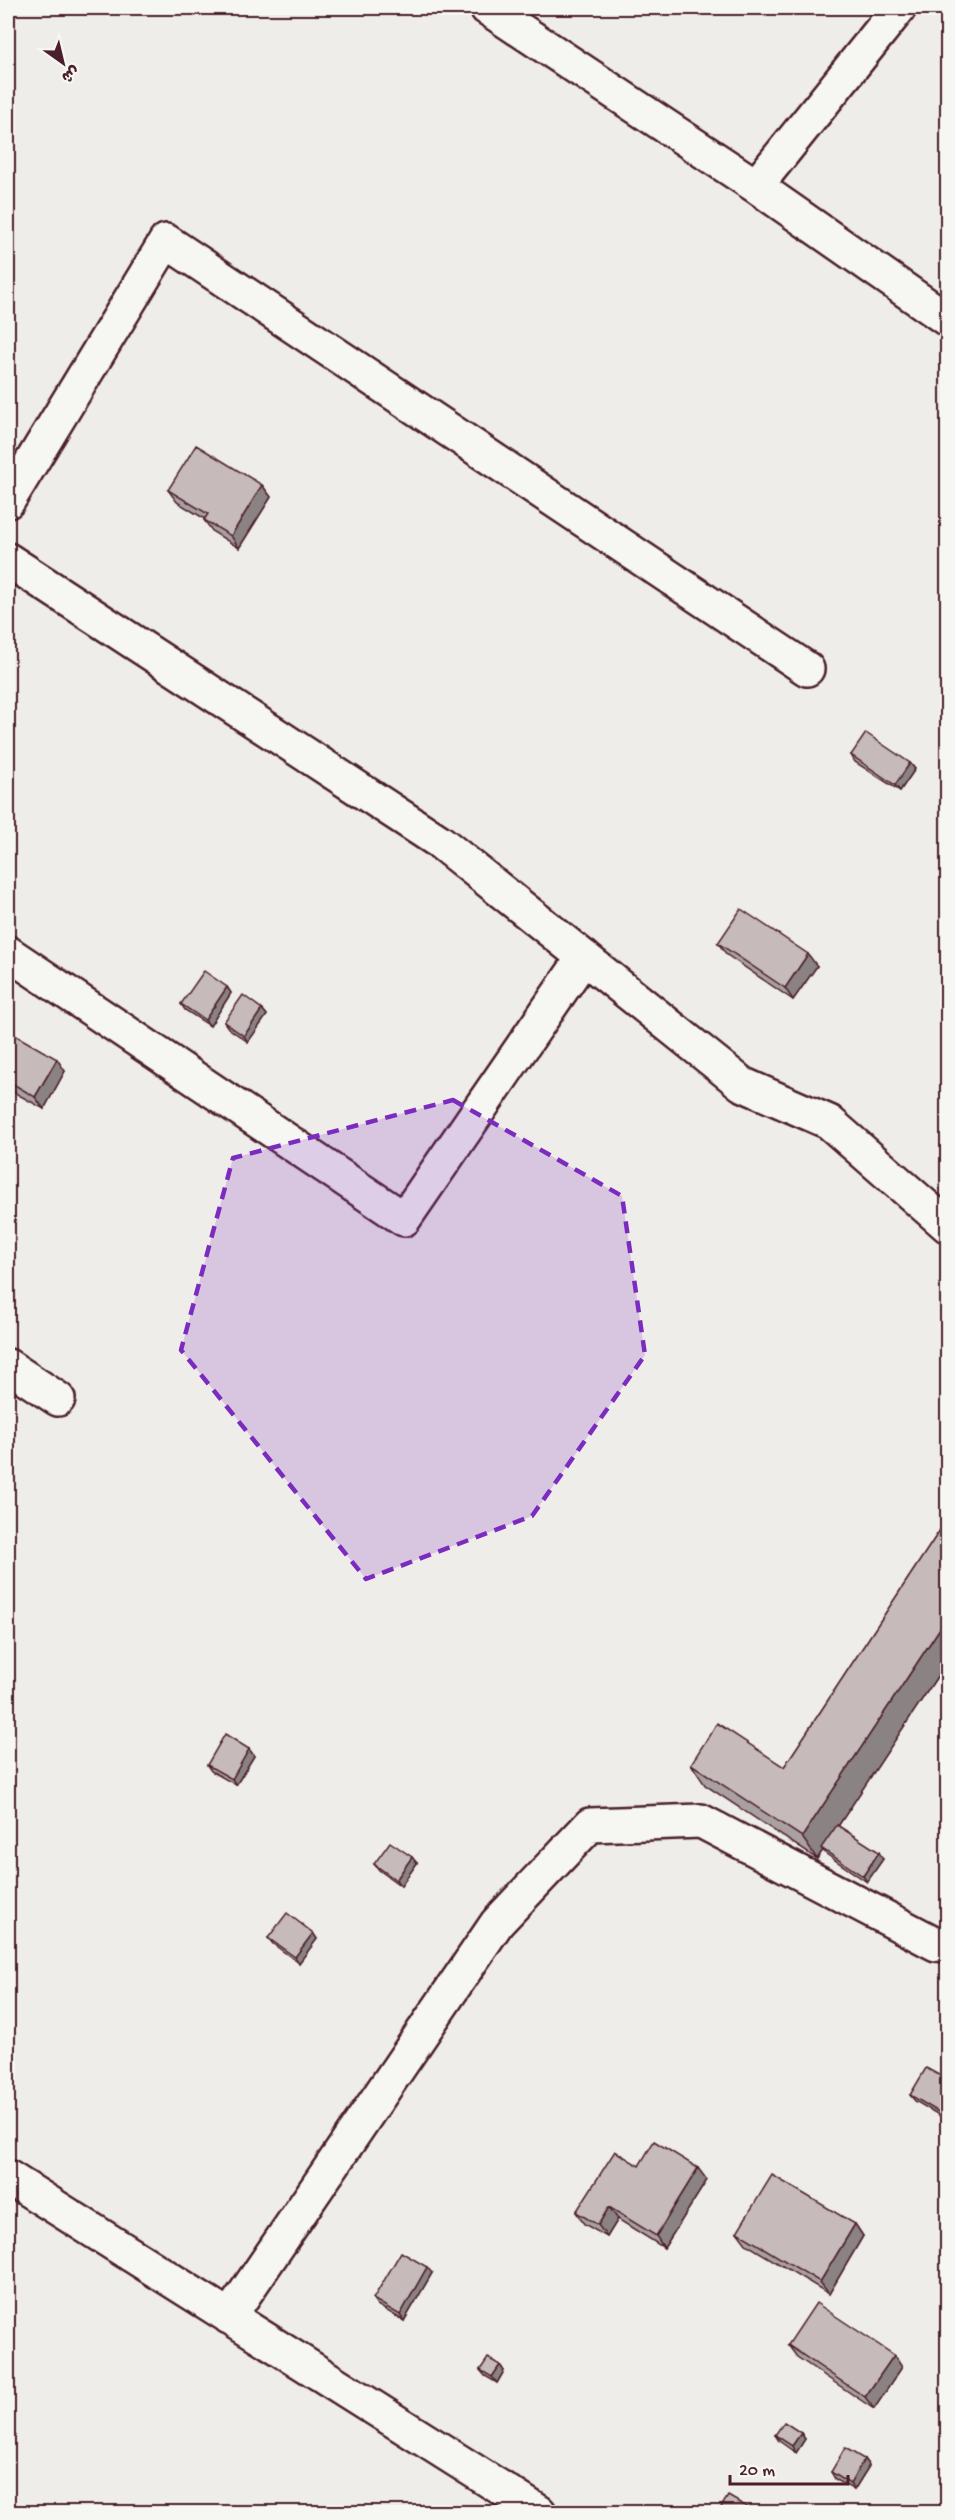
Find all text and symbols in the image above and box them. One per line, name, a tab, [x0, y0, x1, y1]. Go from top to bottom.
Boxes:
north arrow	[33, 33, 93, 93]
text: ش	[57, 60, 82, 85]
scale bar	[730, 2448, 848, 2486]
text: 20 m	[739, 2461, 775, 2482]

